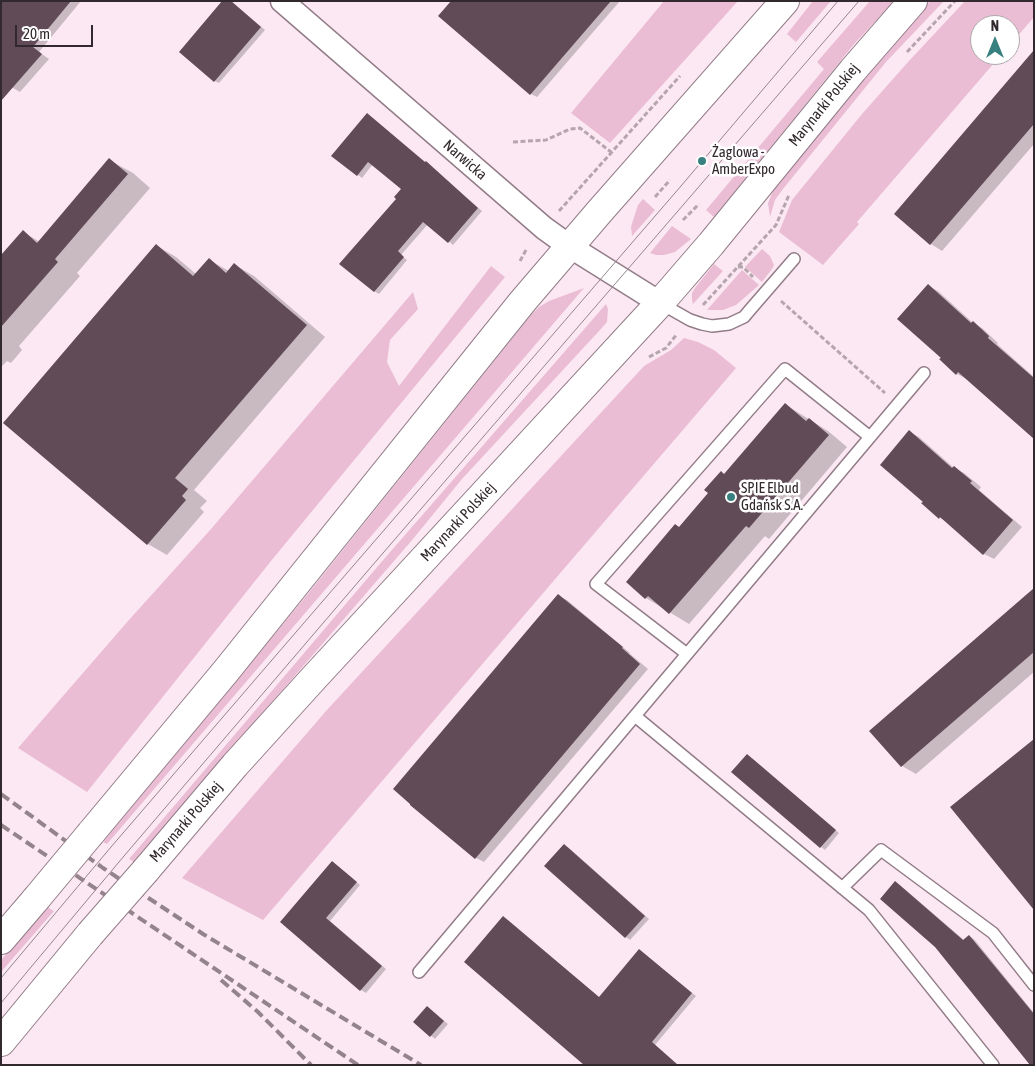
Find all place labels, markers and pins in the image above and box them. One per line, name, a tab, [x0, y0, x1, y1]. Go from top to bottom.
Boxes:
place label: Żaglowa - AmberExpo	[712, 143, 775, 178]
marker: Żaglowa - AmberExpo	[696, 155, 708, 167]
place label: SPIE Elbud Gdańsk S.A.	[741, 479, 803, 514]
marker: SPIE Elbud Gdańsk S.A.	[725, 491, 737, 503]

